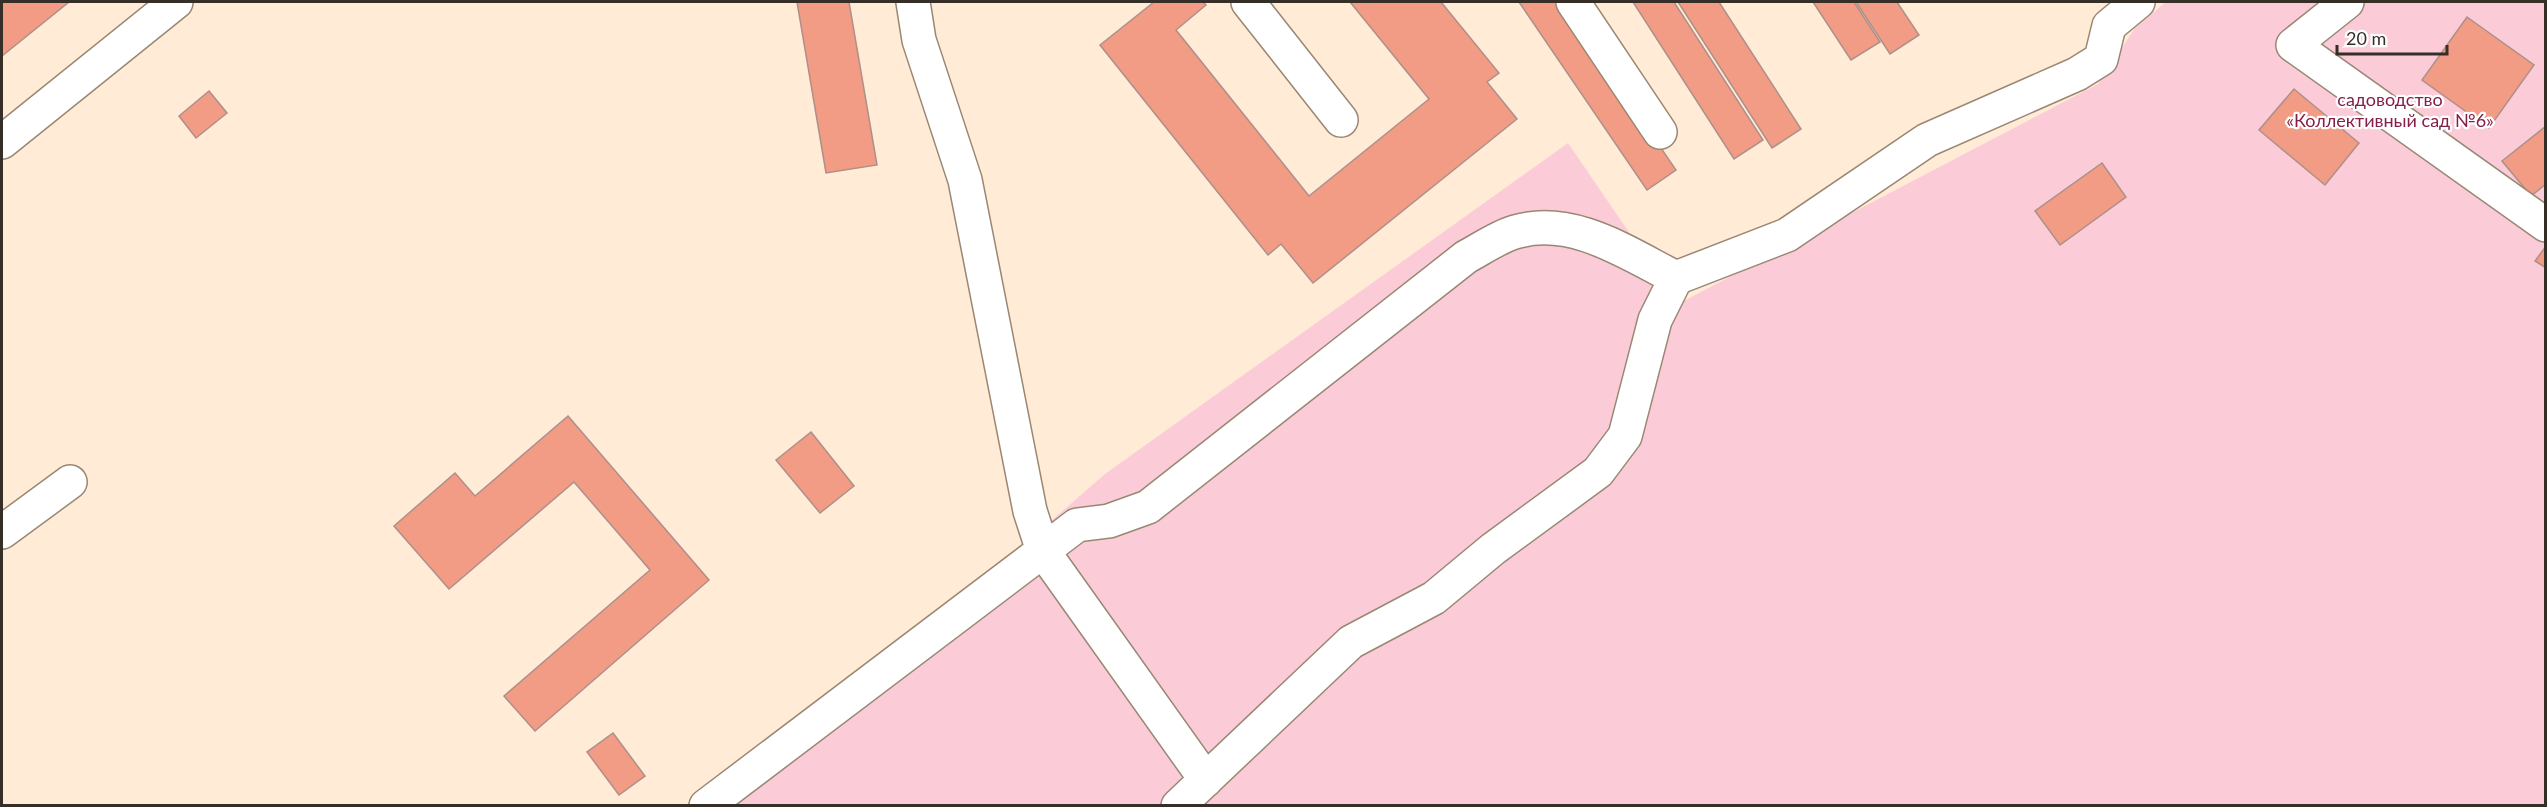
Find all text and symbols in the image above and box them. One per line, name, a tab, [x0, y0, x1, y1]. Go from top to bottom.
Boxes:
scale bar	[2337, 18, 2446, 56]
text: 20 m	[2346, 27, 2386, 49]
park label: садоводство «Коллективный сад №6»	[2286, 88, 2494, 131]

